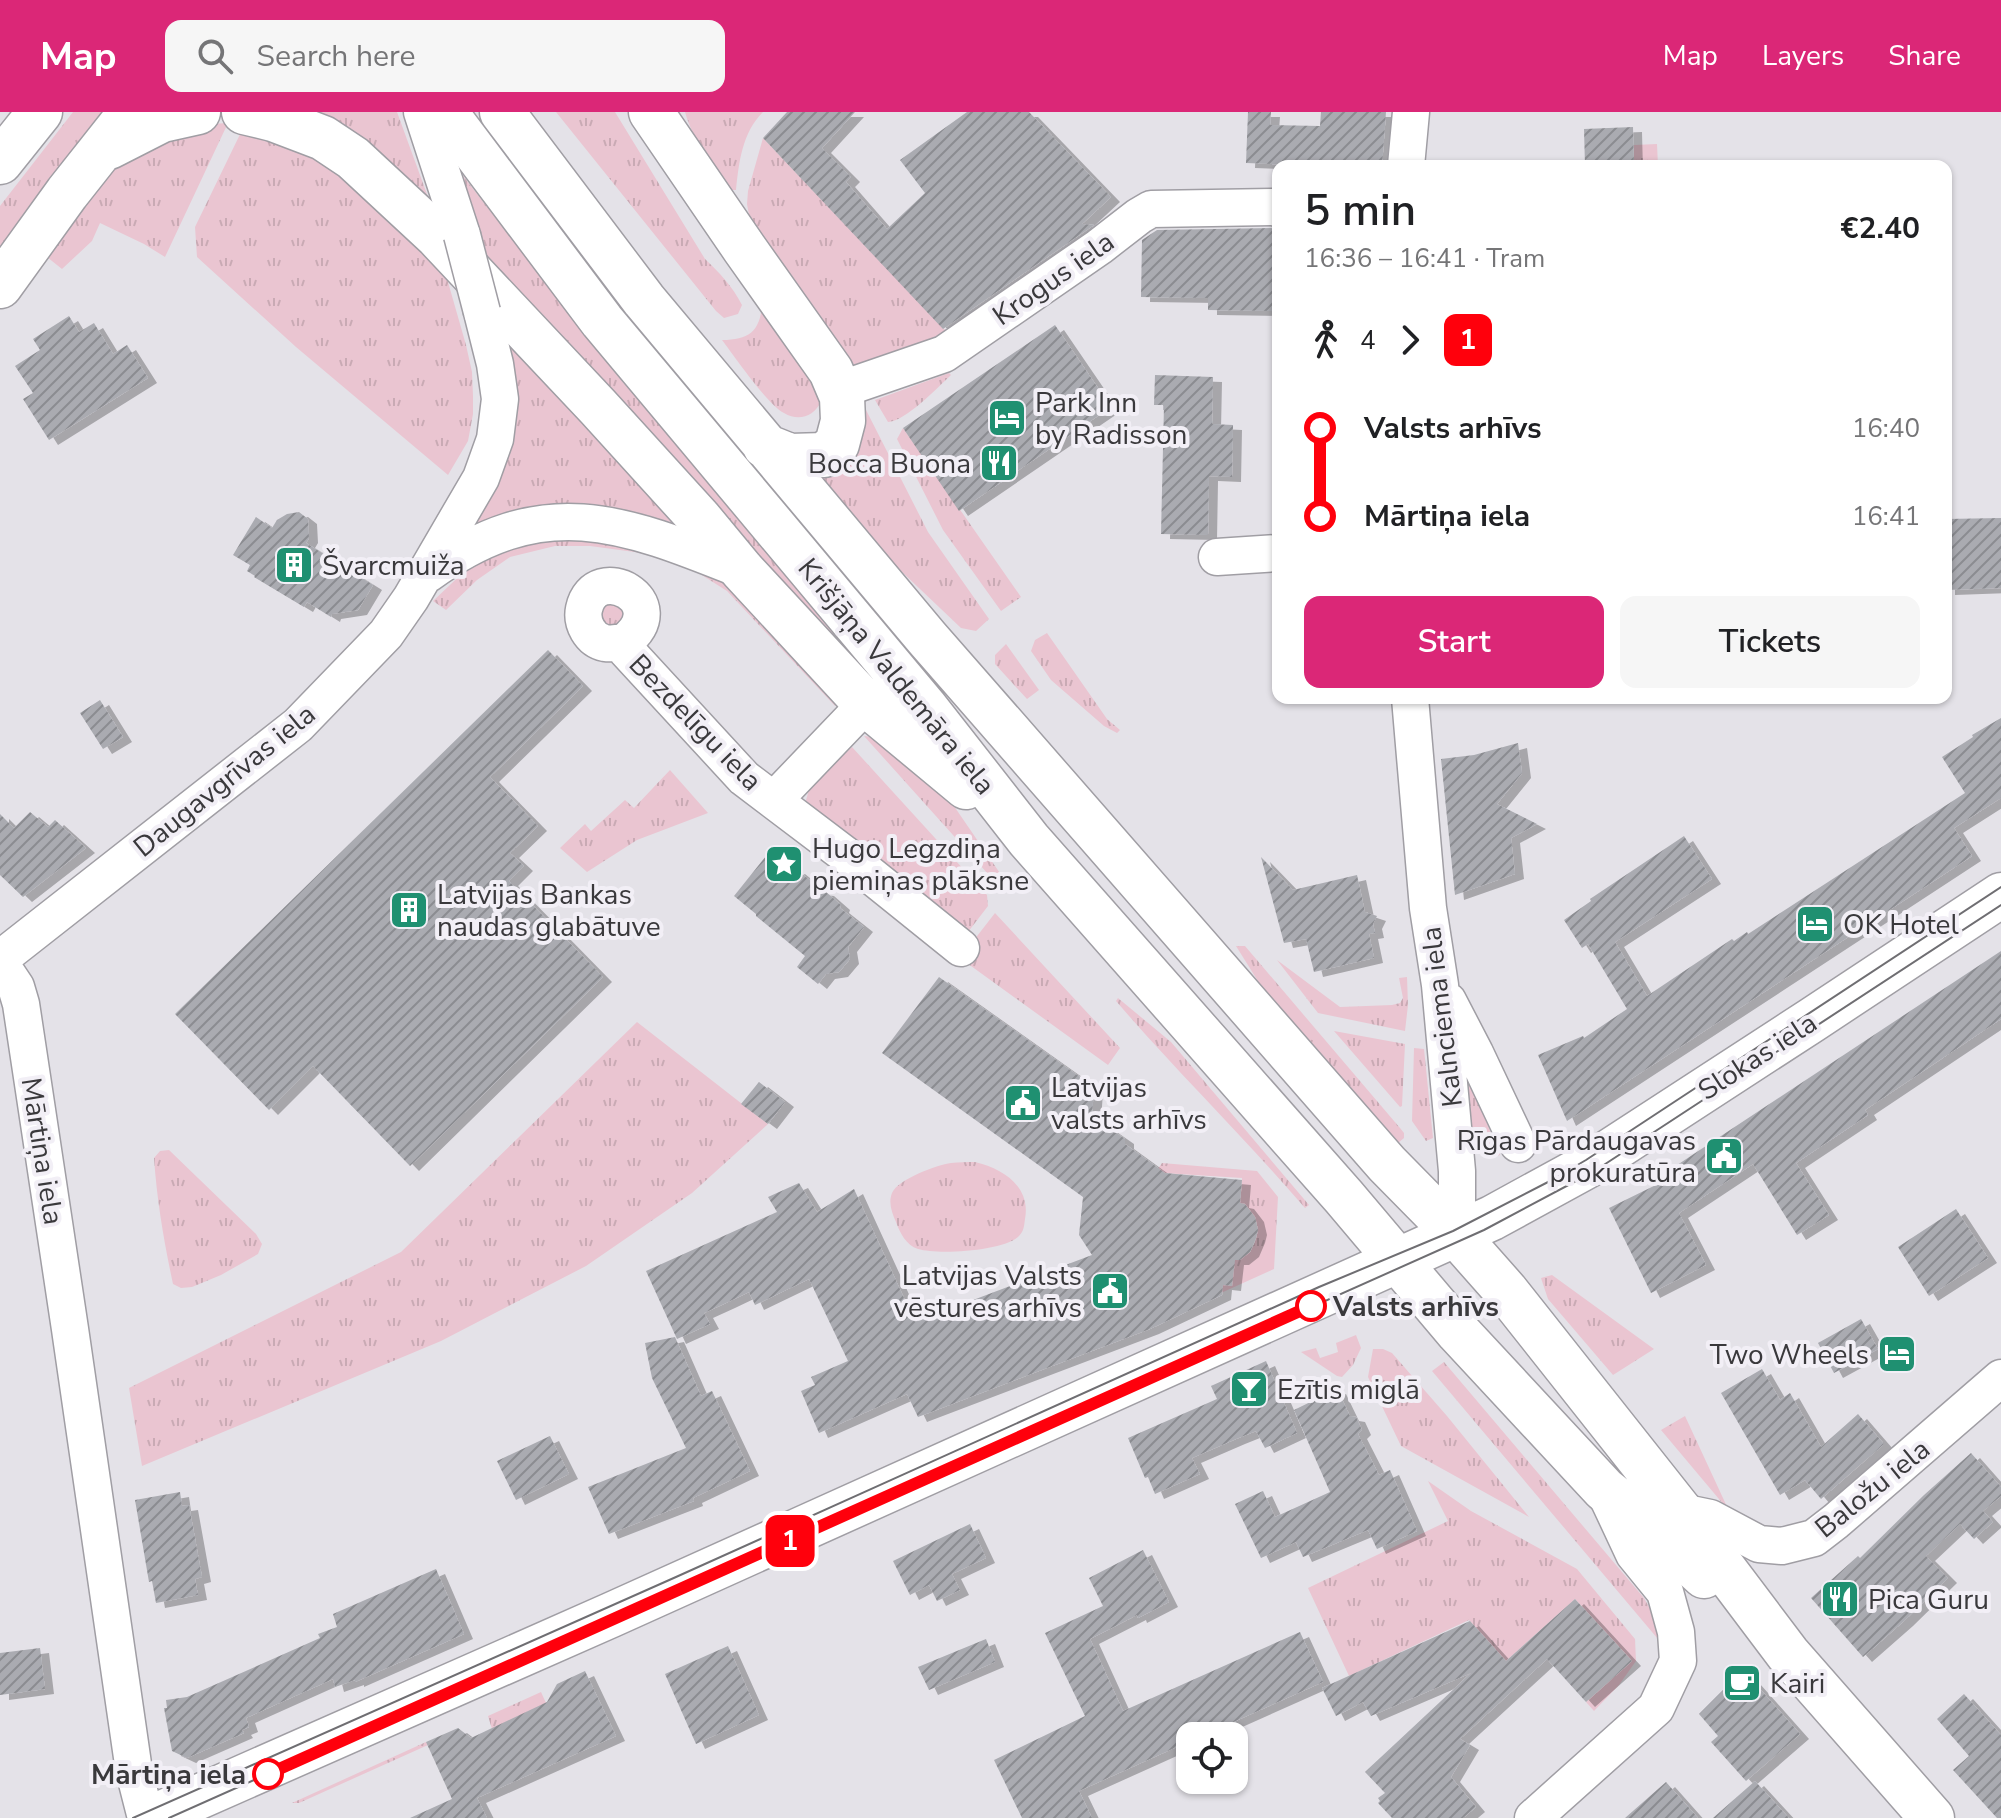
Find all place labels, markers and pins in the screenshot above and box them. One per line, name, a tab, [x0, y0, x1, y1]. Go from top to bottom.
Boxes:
place label: Park Inn by Radisson	[1035, 384, 1187, 454]
hotel icon: Park Inn by Radisson	[986, 397, 1028, 439]
restaurant icon: Bocca Buona	[978, 442, 1020, 484]
place label: Bocca Buona	[808, 445, 971, 483]
building icon: Švarcmuiža	[273, 544, 315, 586]
place label: Švarcmuiža	[322, 547, 465, 585]
place label: Hugo Legzdiņa piemiņas plāksne	[812, 830, 1029, 900]
place icon: Hugo Legzdiņa piemiņas plāksne	[763, 843, 805, 885]
place label: Latvijas Bankas naudas glabātuve	[437, 876, 661, 946]
building icon: Latvijas Bankas naudas glabātuve	[388, 889, 430, 931]
hotel icon: OK Hotel	[1794, 903, 1836, 945]
place label: OK Hotel	[1843, 906, 1959, 944]
place label: Latvijas valsts arhīvs	[1051, 1069, 1207, 1139]
public building icon: Latvijas valsts arhīvs	[1002, 1082, 1044, 1124]
place label: Rīgas Pārdaugavas prokuratūra	[1457, 1122, 1696, 1192]
public building icon: Rīgas Pārdaugavas prokuratūra	[1703, 1135, 1745, 1177]
place label: Latvijas Valsts vēstures arhīvs	[894, 1257, 1082, 1327]
public building icon: Latvijas Valsts vēstures arhīvs	[1089, 1270, 1131, 1312]
place label: Valsts arhīvs	[1332, 1288, 1499, 1326]
marker: Valsts arhīvs	[1296, 1291, 1326, 1321]
hotel icon: Two Wheels	[1876, 1333, 1918, 1375]
place label: Two Wheels	[1710, 1336, 1869, 1374]
bar icon: Ezītis miglā	[1228, 1368, 1270, 1410]
place label: Ezītis miglā	[1277, 1371, 1420, 1409]
restaurant icon: Pica Guru	[1819, 1578, 1861, 1620]
place label: Pica Guru	[1868, 1581, 1989, 1619]
cafe icon: Kairi	[1721, 1662, 1763, 1704]
place label: Kairi	[1770, 1665, 1825, 1703]
place label: Mārtiņa iela	[91, 1756, 246, 1794]
marker: Mārtiņa iela	[253, 1759, 283, 1789]

